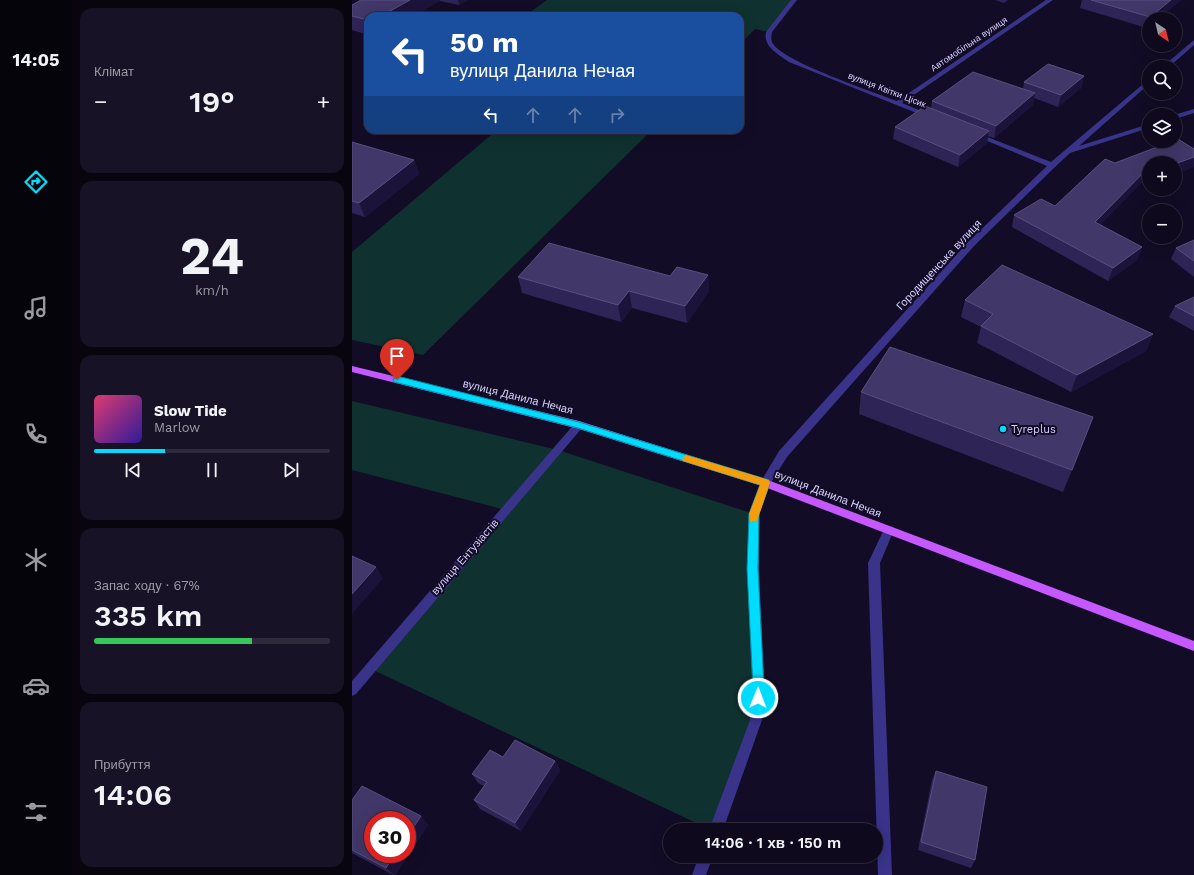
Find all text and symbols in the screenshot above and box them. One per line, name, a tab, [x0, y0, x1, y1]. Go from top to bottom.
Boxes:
north arrow	[1142, 12, 1182, 52]
map controls	[1142, 12, 1182, 244]
street label: Автомобільна вулиця	[929, 15, 1009, 73]
text: 50 m	[450, 26, 519, 59]
icon: left	[384, 28, 436, 80]
text: 14:05	[13, 49, 59, 70]
text: вулиця Данила Нечая	[450, 60, 635, 81]
button: search	[1142, 60, 1182, 100]
text: Клімат	[94, 64, 134, 79]
street label: вулиця Квітки Цісик	[847, 71, 927, 109]
text: 19°	[189, 84, 235, 119]
text: −	[94, 89, 107, 114]
text: +	[317, 89, 330, 114]
icon: left	[480, 104, 502, 126]
icon: ahead	[522, 104, 544, 126]
icon: ahead	[564, 104, 586, 126]
icon: right	[606, 104, 628, 126]
button: layers	[1142, 108, 1182, 148]
button: +	[1142, 156, 1182, 196]
icon: directions	[22, 168, 50, 196]
button: −	[1142, 204, 1182, 244]
street label: Городищенська вулиця	[894, 217, 984, 313]
text: 24	[180, 226, 244, 287]
text: km/h	[195, 283, 229, 298]
icon: music	[22, 294, 50, 322]
pin	[380, 339, 414, 380]
icon: arrive	[386, 345, 408, 367]
street label: вулиця Данила Нечая	[462, 377, 574, 417]
text: Slow Tide	[154, 402, 227, 420]
icon: phone	[22, 420, 50, 448]
text: Marlow	[154, 420, 200, 435]
place label: Tyreplus	[1011, 423, 1056, 436]
marker: Tyreplus	[998, 424, 1008, 434]
icon: previous	[122, 459, 144, 481]
icon: pause	[201, 459, 223, 481]
icon: next	[280, 459, 302, 481]
street label: вулиця Данила Нечая	[773, 468, 883, 520]
street label: вулиця Ентузіастів	[429, 516, 501, 597]
icon: climate	[22, 546, 50, 574]
text: Запас ходу · 67%	[94, 578, 200, 593]
text: 335 km	[94, 598, 202, 633]
icon: car	[22, 672, 50, 700]
position arrow	[737, 677, 779, 719]
text: Прибуття	[94, 757, 150, 772]
text: 14:06	[94, 777, 172, 812]
icon: filters	[22, 798, 50, 826]
speed limit sign: 30	[364, 811, 416, 863]
text: 14:06 · 1 хв · 150 m	[705, 834, 841, 852]

